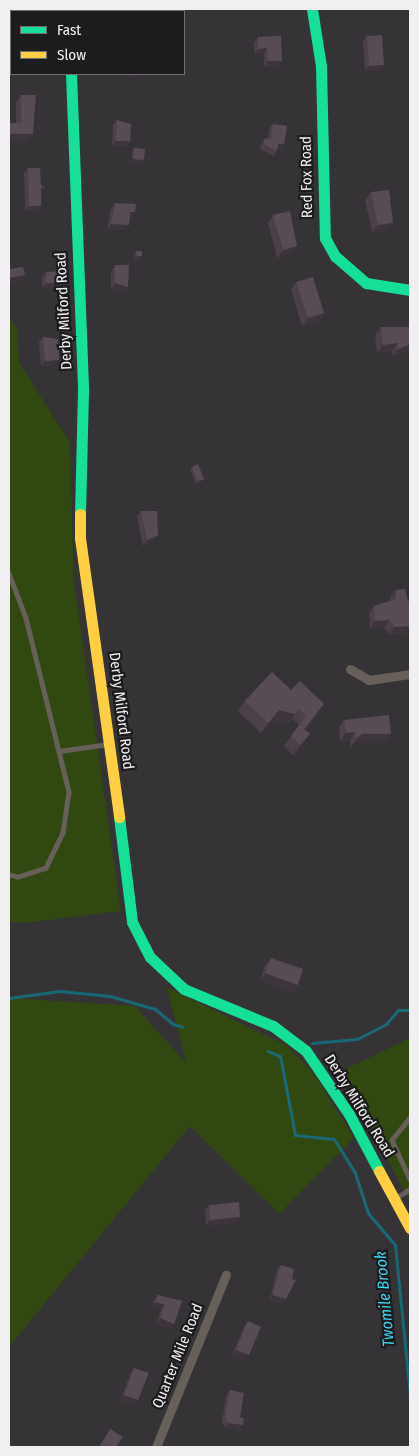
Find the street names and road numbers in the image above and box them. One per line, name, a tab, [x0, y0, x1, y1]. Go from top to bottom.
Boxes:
street label: Red Fox Road	[297, 136, 317, 218]
street label: Derby Milford Road	[52, 252, 76, 370]
street label: Derby Milford Road	[105, 651, 137, 771]
street label: Derby Milford Road	[320, 1051, 398, 1161]
street label: Quarter Mile Road	[149, 1301, 207, 1411]

